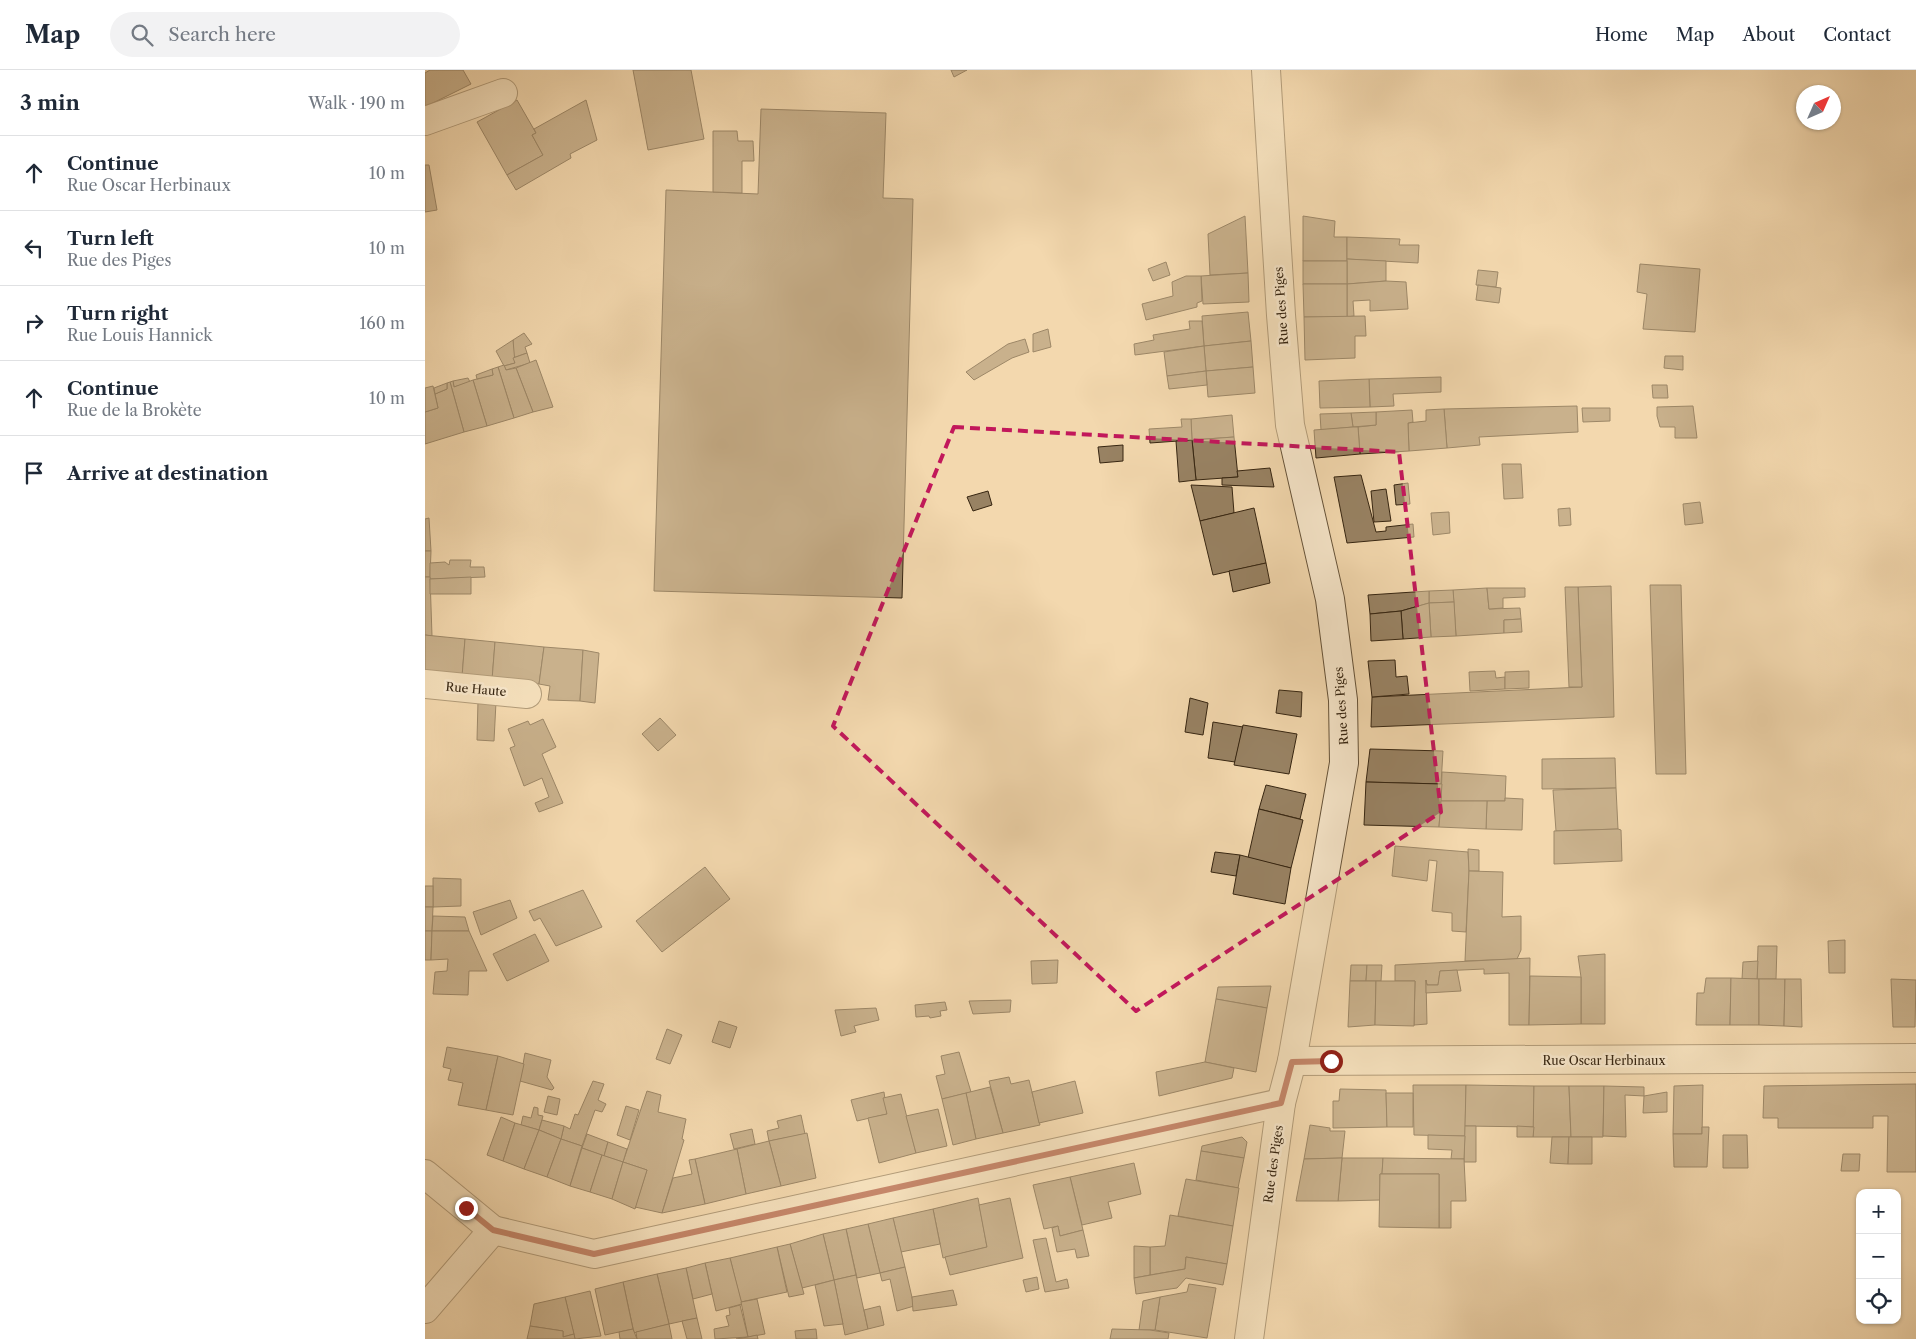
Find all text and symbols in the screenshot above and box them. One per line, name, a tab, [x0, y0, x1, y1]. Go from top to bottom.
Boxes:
search box	[110, 12, 460, 57]
text: Map	[25, 20, 80, 49]
icon: search	[128, 21, 156, 49]
text: Search here	[168, 23, 276, 46]
text: Home	[1595, 24, 1648, 46]
text: Map	[1676, 24, 1714, 46]
text: About	[1742, 24, 1795, 46]
text: Contact	[1823, 24, 1891, 46]
north arrow	[1796, 85, 1841, 130]
text: 3 min	[20, 90, 80, 115]
text: Walk · 190 m	[308, 93, 405, 113]
text: Continue	[67, 152, 159, 175]
icon: ahead	[20, 159, 48, 187]
text: 10 m	[369, 163, 405, 183]
text: Rue Oscar Herbinaux	[67, 175, 231, 195]
text: Turn left	[67, 227, 154, 250]
icon: left	[20, 234, 48, 262]
text: 10 m	[369, 238, 405, 258]
text: Rue des Piges	[67, 250, 171, 270]
street label: Rue des Piges	[1271, 266, 1291, 346]
text: Turn right	[67, 302, 168, 325]
icon: right	[20, 309, 48, 337]
text: 160 m	[360, 313, 405, 333]
text: Rue Louis Hannick	[67, 325, 213, 345]
text: Continue	[67, 377, 159, 400]
icon: ahead	[20, 384, 48, 412]
text: 10 m	[369, 388, 405, 408]
text: Rue de la Brokète	[67, 400, 202, 420]
icon: arrive	[20, 459, 48, 487]
text: Arrive at destination	[67, 462, 268, 485]
street label: Rue des Piges	[1331, 666, 1351, 746]
street label: Rue Haute	[445, 679, 507, 699]
route start	[1320, 1050, 1343, 1073]
street label: Rue Oscar Herbinaux	[1543, 1053, 1665, 1068]
street label: Rue des Piges	[1260, 1124, 1286, 1204]
map controls	[1856, 1189, 1901, 1324]
button: +	[1856, 1189, 1901, 1234]
route end	[455, 1197, 478, 1220]
button: −	[1856, 1234, 1901, 1279]
button: locate	[1856, 1279, 1901, 1324]

